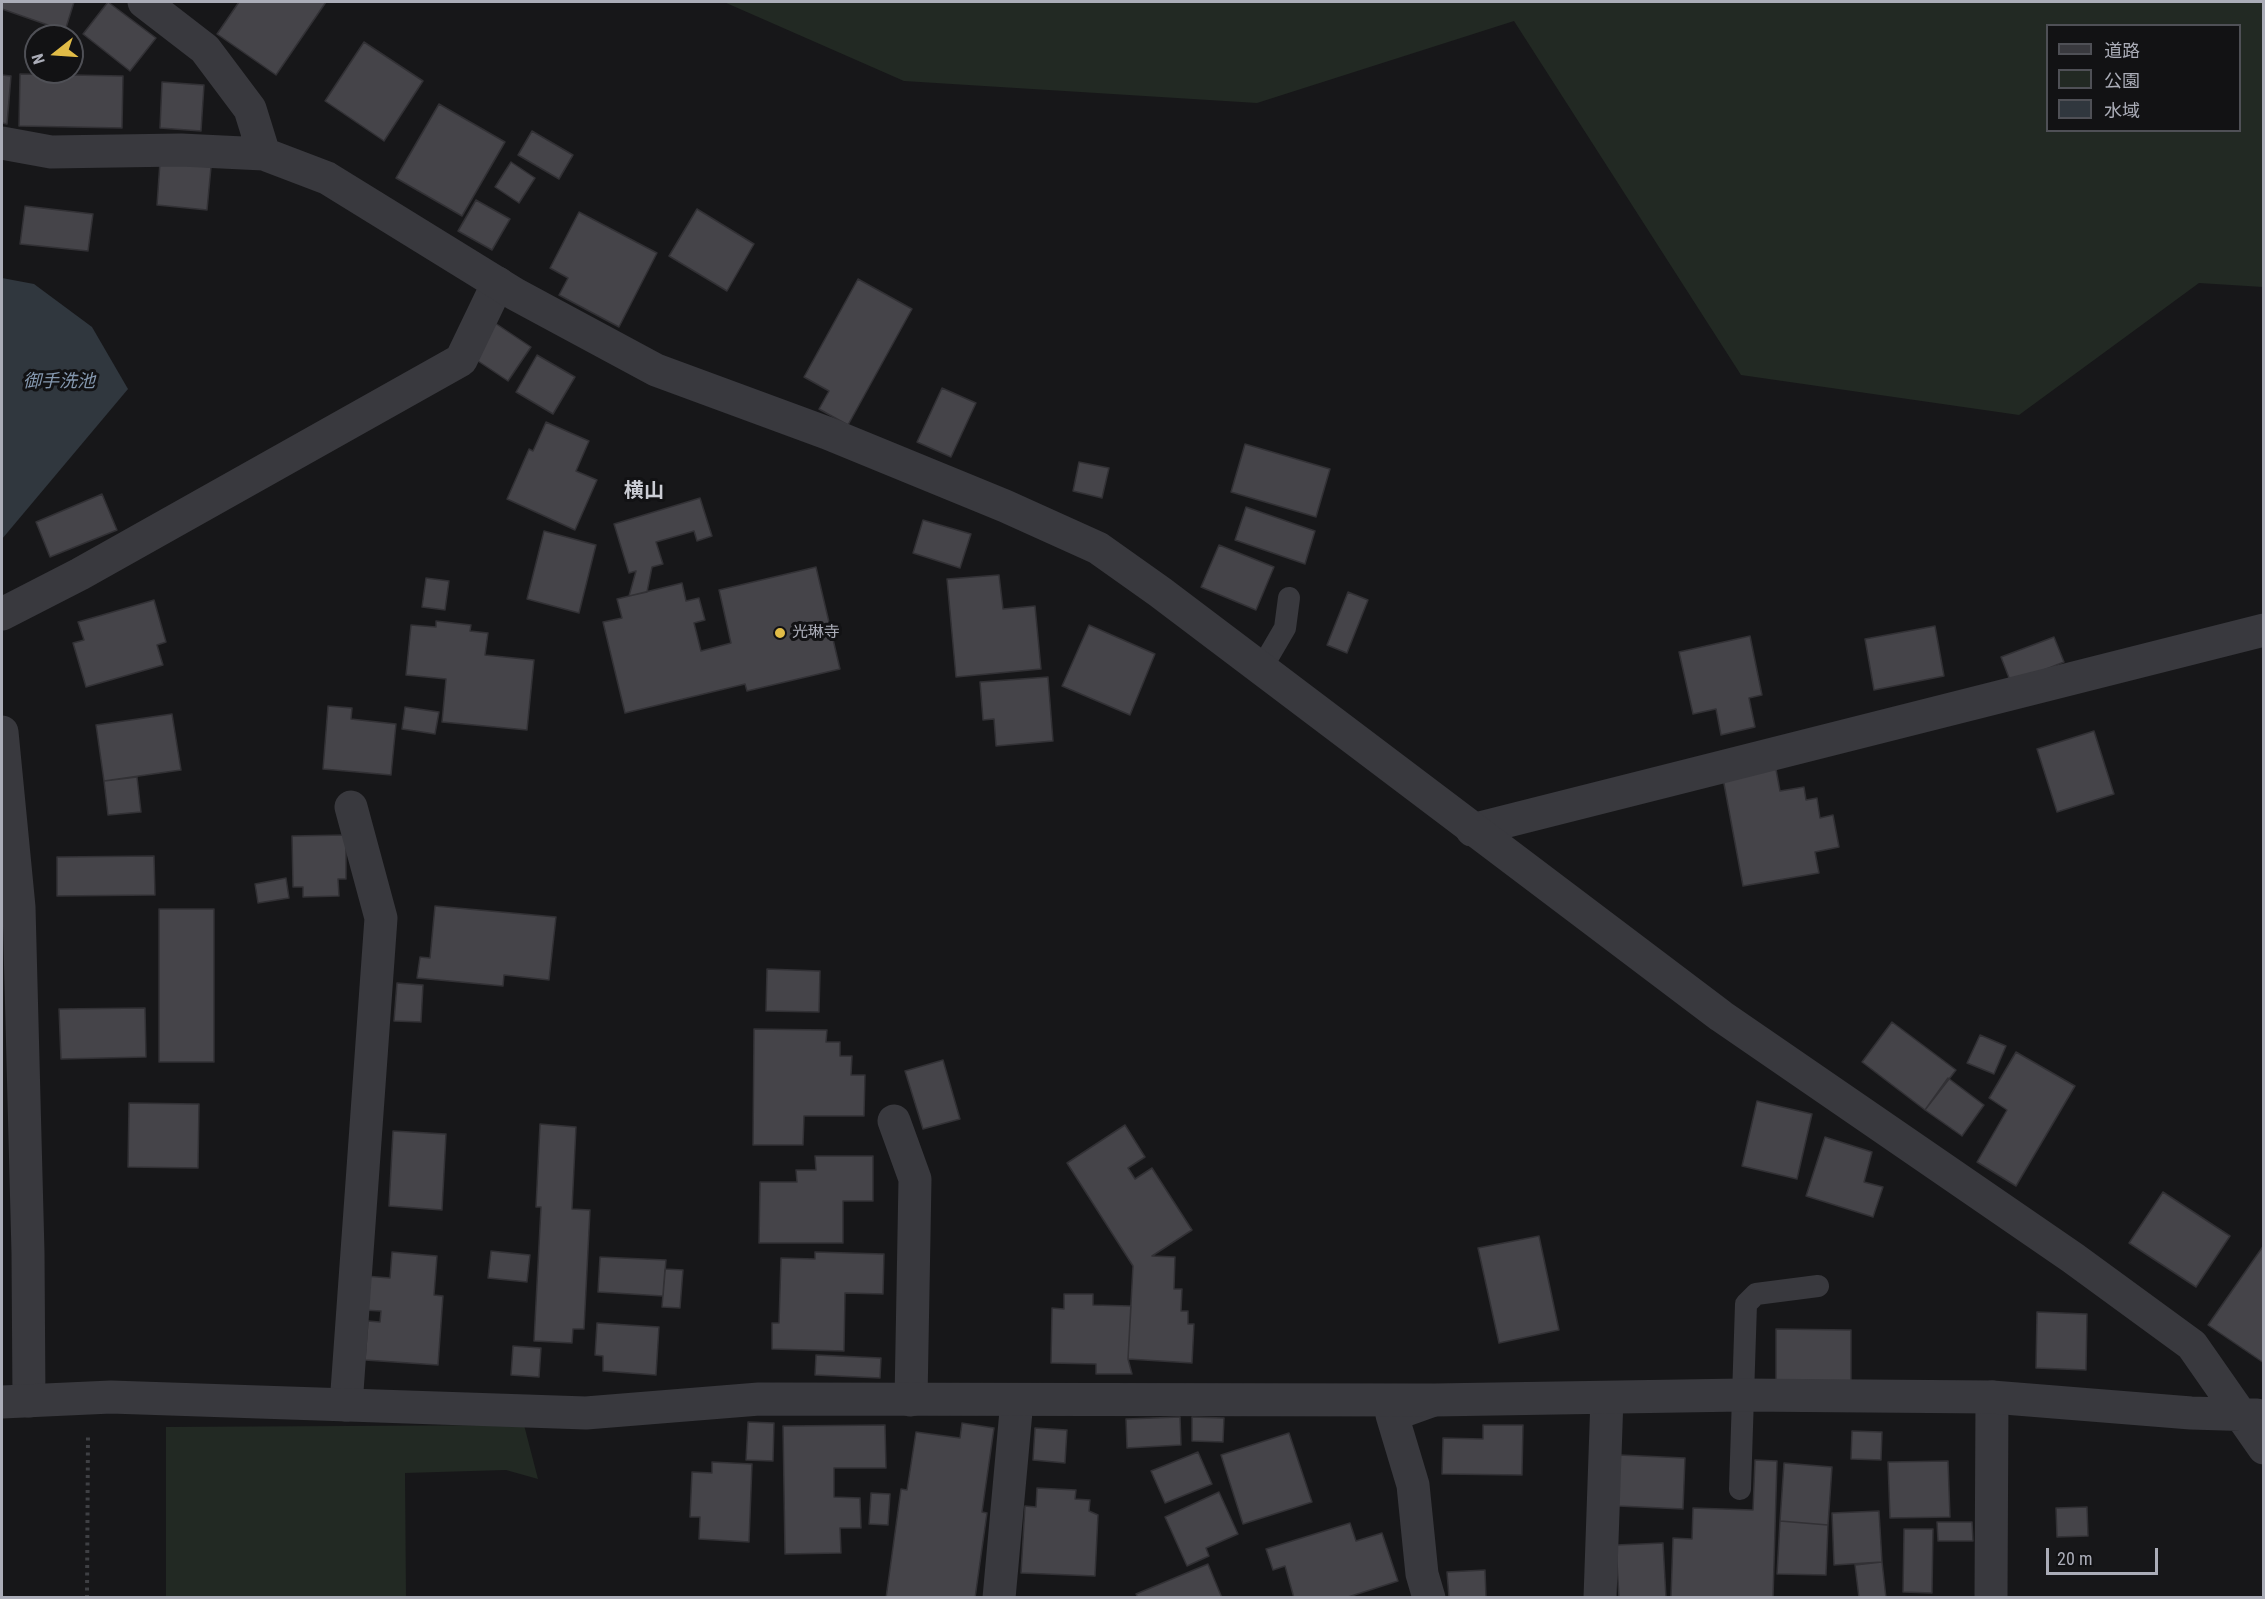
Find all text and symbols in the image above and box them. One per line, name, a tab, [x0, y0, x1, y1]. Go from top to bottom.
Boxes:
north arrow	[24, 24, 84, 84]
legend	[2046, 24, 2241, 132]
text: 道路	[2104, 40, 2140, 61]
text: N	[28, 51, 49, 66]
text: 公園	[2104, 70, 2140, 91]
text: 水域	[2104, 100, 2140, 121]
water label: 御手洗池	[23, 371, 95, 393]
district label: 横山	[624, 480, 664, 504]
place label: 光琳寺	[792, 623, 840, 643]
marker: 光琳寺	[773, 626, 787, 640]
scale bar	[2049, 1536, 2162, 1574]
text: 20 m	[2057, 1548, 2092, 1569]

